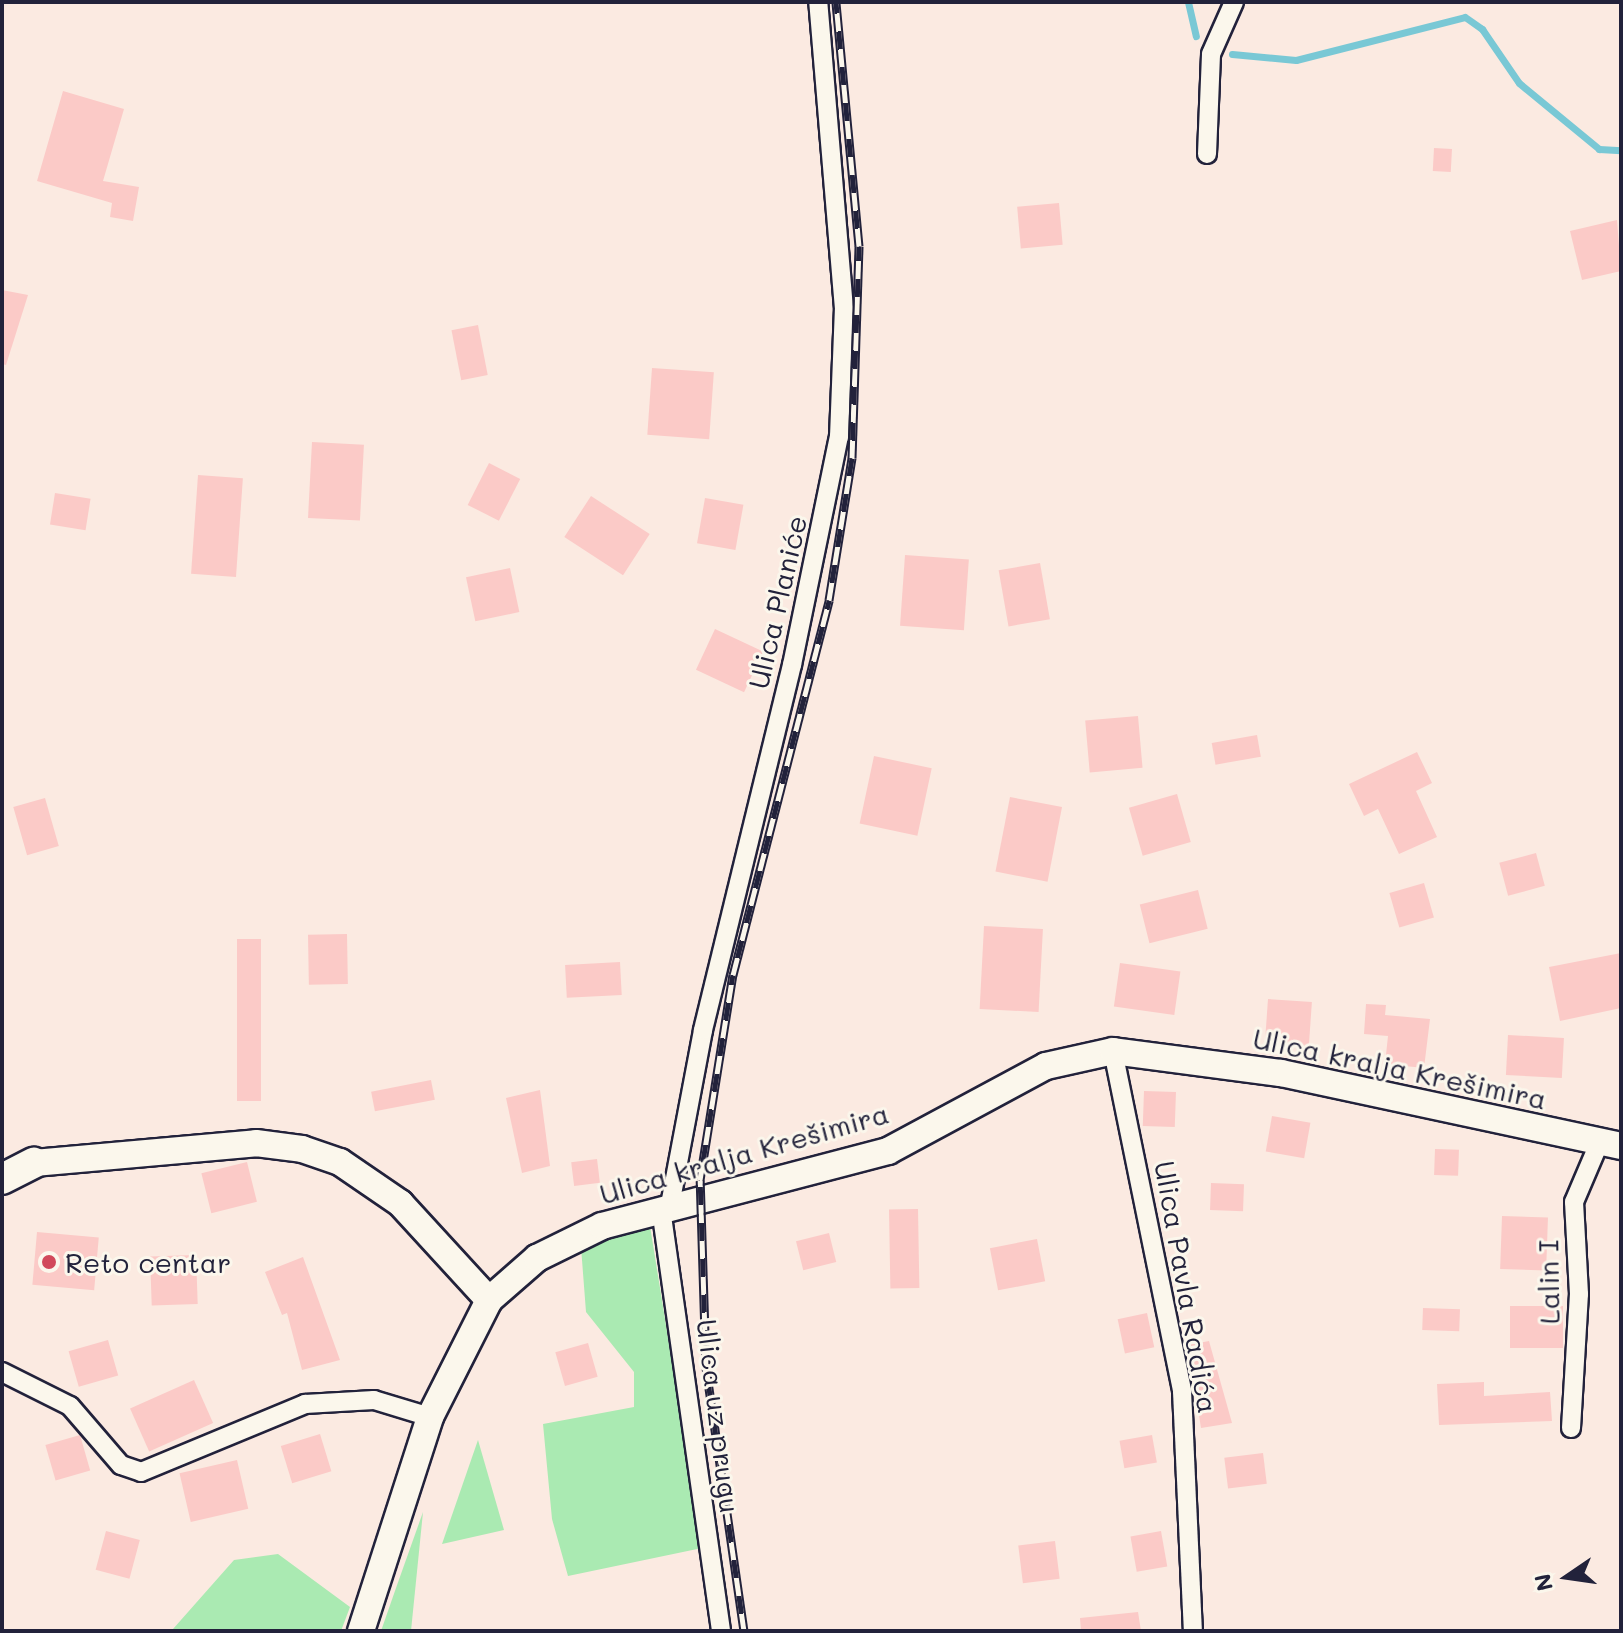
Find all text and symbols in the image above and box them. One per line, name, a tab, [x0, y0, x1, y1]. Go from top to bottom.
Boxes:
street label: Ulica Planiće	[741, 512, 813, 692]
street label: Ulica kralja Krešimira	[1250, 1020, 1550, 1116]
street label: Ulica kralja Krešimira	[596, 1096, 892, 1210]
street label: Ulica Pavla Radića	[1148, 1158, 1226, 1416]
street label: Lalin I	[1530, 1239, 1566, 1325]
place label: Reto centar	[65, 1245, 231, 1279]
marker: Reto centar	[40, 1253, 58, 1271]
street label: Ulica uz prugu	[690, 1317, 748, 1515]
north arrow	[1527, 1537, 1607, 1617]
text: N	[1527, 1571, 1559, 1594]

